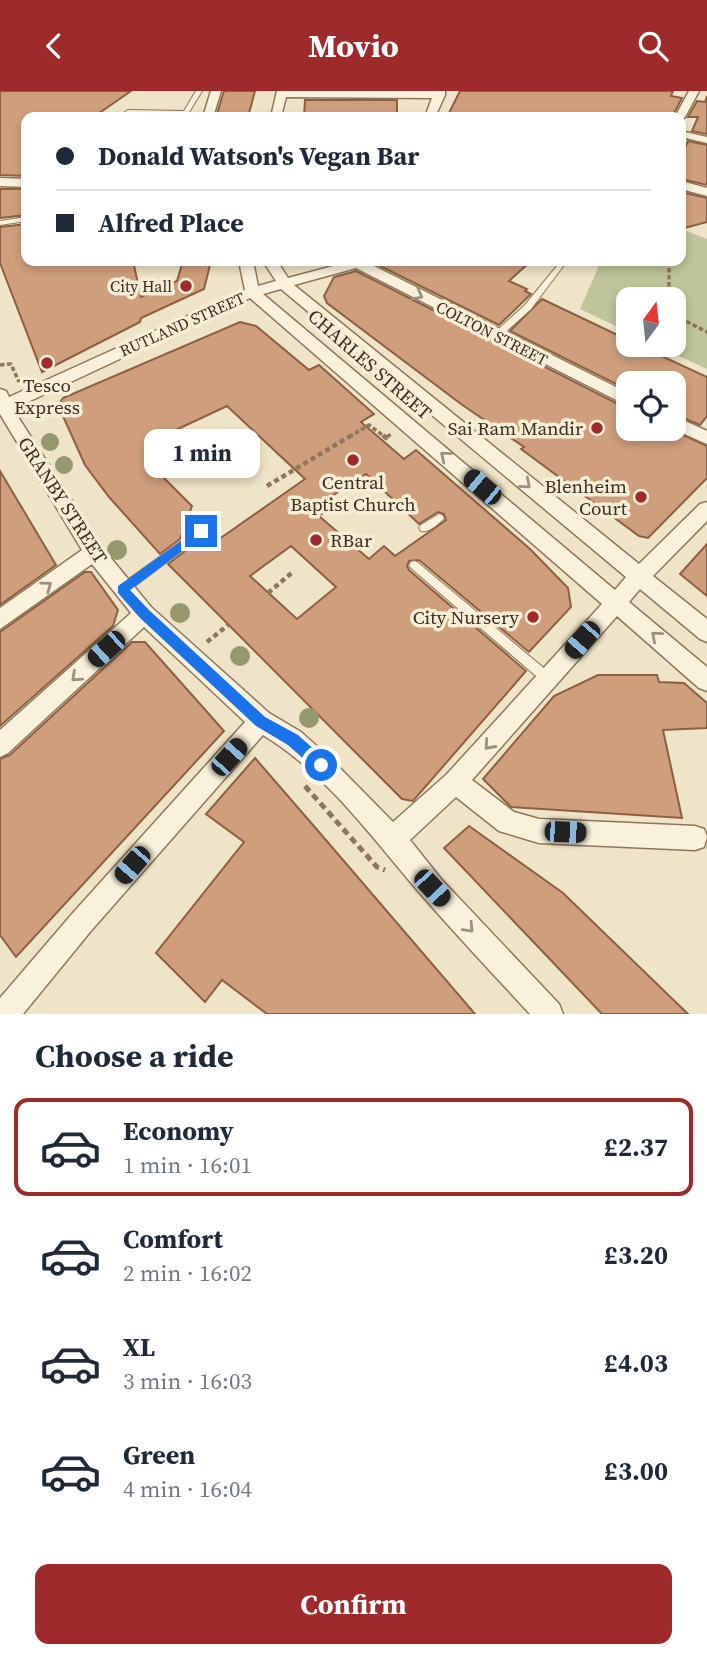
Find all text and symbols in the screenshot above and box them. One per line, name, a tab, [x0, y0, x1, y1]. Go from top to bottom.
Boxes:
text: Movio	[308, 24, 399, 68]
icon: back	[35, 27, 73, 65]
icon: search	[634, 27, 672, 65]
text: Donald Watson's Vegan Bar	[98, 138, 419, 174]
text: Alfred Place	[98, 205, 244, 241]
place label: City Hall	[110, 275, 172, 297]
marker: City Hall	[178, 278, 194, 294]
street label: RUTLAND STREET	[116, 286, 248, 361]
one-way arrow	[411, 287, 423, 300]
north arrow	[616, 287, 686, 357]
map controls	[616, 287, 686, 441]
street label: COLTON STREET	[433, 295, 552, 371]
street label: CHARLES STREET	[303, 303, 438, 425]
marker: Tesco Express	[39, 355, 55, 371]
button: locate	[616, 371, 686, 441]
place label: Tesco Express	[14, 372, 80, 420]
place label: Sai Ram Mandir	[448, 415, 583, 441]
marker: Sai Ram Mandir	[589, 420, 605, 436]
callout: 1 min	[143, 429, 259, 479]
street label: GRANBY STREET	[12, 432, 114, 569]
text: 1 min	[172, 437, 232, 469]
marker: Central Baptist Church	[345, 452, 361, 468]
one-way arrow	[440, 452, 453, 464]
car	[460, 465, 505, 509]
place label: Central Baptist Church	[290, 469, 416, 517]
place label: Blenheim Court	[544, 473, 628, 521]
one-way arrow	[519, 476, 531, 489]
marker: Blenheim Court	[633, 489, 649, 505]
route end	[185, 515, 217, 547]
place label: RBar	[330, 527, 372, 553]
marker: RBar	[308, 532, 324, 548]
one-way arrow	[39, 581, 52, 594]
place label: City Nursery	[413, 604, 519, 630]
marker: City Nursery	[525, 609, 541, 625]
car	[561, 617, 604, 663]
car	[84, 627, 129, 671]
one-way arrow	[651, 632, 664, 644]
one-way arrow	[71, 668, 84, 681]
car	[208, 734, 251, 780]
one-way arrow	[484, 737, 497, 750]
route start	[305, 749, 337, 781]
car	[544, 821, 587, 843]
car	[111, 842, 154, 888]
car	[410, 865, 455, 911]
one-way arrow	[461, 920, 474, 933]
text: Choose a ride	[35, 1034, 234, 1078]
text: Economy	[123, 1113, 234, 1149]
icon: car	[39, 1116, 102, 1179]
text: £2.37	[604, 1129, 668, 1165]
text: 1 min · 16:01	[123, 1149, 252, 1181]
text: Comfort	[123, 1221, 223, 1257]
icon: car	[39, 1224, 102, 1287]
text: £3.20	[604, 1237, 668, 1273]
text: 2 min · 16:02	[123, 1257, 252, 1289]
text: XL	[123, 1329, 155, 1365]
icon: car	[39, 1332, 102, 1395]
text: £4.03	[604, 1345, 668, 1381]
text: 3 min · 16:03	[123, 1365, 252, 1397]
text: Green	[123, 1437, 195, 1473]
icon: car	[39, 1440, 102, 1503]
text: £3.00	[604, 1453, 668, 1489]
text: 4 min · 16:04	[123, 1473, 252, 1505]
button: Confirm	[35, 1564, 672, 1644]

